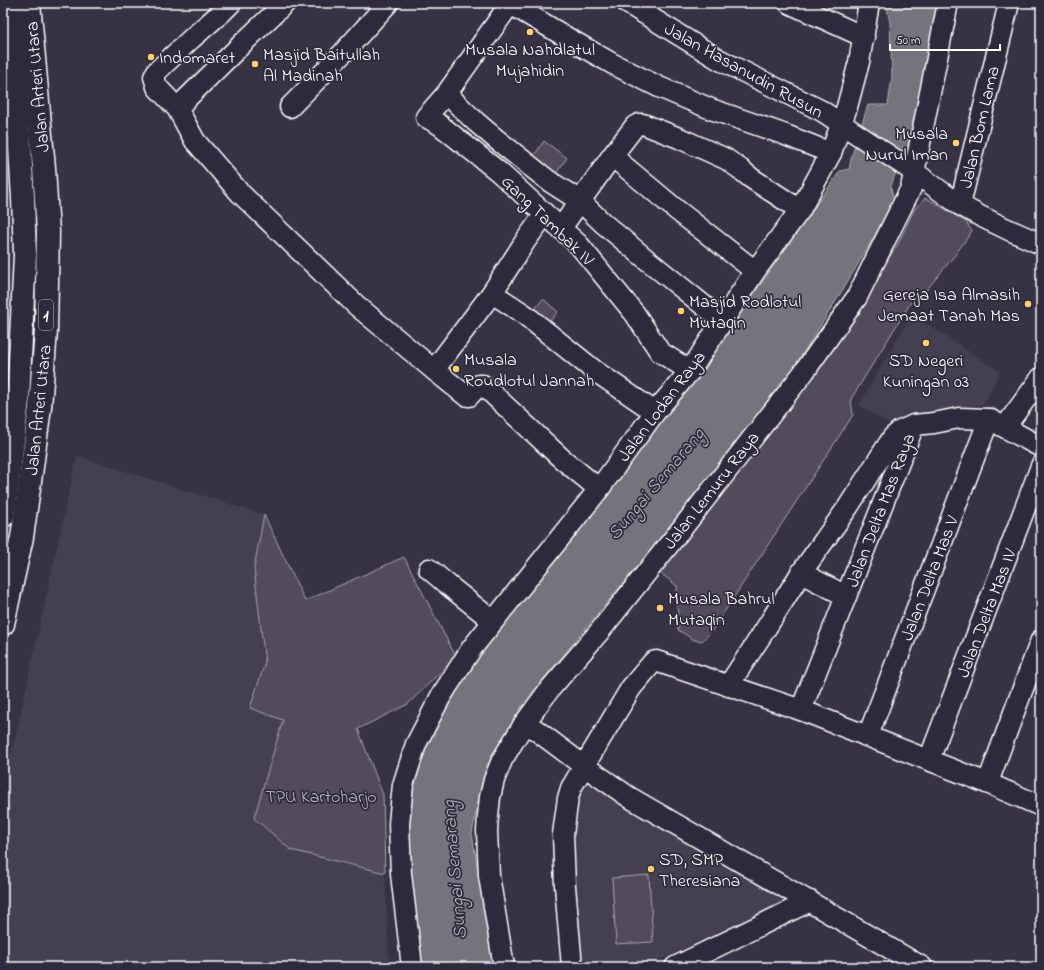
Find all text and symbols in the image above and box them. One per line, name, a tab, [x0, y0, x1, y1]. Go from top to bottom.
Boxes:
street label: Jalan Hasanudin Rusun	[659, 17, 827, 126]
street label: Jalan Arteri Utara	[20, 20, 58, 153]
scale bar	[890, 26, 1000, 52]
marker: Musala Nahdlatul Mujahidin	[525, 27, 535, 37]
text: 50 m	[896, 32, 920, 50]
place label: Musala Nahdlatul Mujahidin	[465, 38, 595, 85]
place label: Masjid Baitullah Al Madinah	[263, 43, 380, 90]
place label: Indomaret	[159, 46, 235, 72]
marker: Indomaret	[146, 52, 156, 62]
marker: Masjid Baitullah Al Madinah	[250, 59, 260, 69]
street label: Jalan Bom Lama	[954, 64, 1008, 191]
place label: Musala Nurul Iman	[865, 122, 948, 169]
marker: Musala Nurul Iman	[951, 138, 961, 148]
street label: Gang Tambak IV	[493, 170, 599, 274]
place label: Gereja Isa Almasih Jemaat Tanah Mas	[878, 283, 1020, 330]
place label: Masjid Rodlotul Mutaqin	[689, 290, 801, 337]
marker: Gereja Isa Almasih Jemaat Tanah Mas	[1023, 299, 1033, 309]
road number: 1	[39, 300, 53, 330]
marker: Masjid Rodlotul Mutaqin	[676, 306, 686, 316]
marker: SD Negeri Kuningan 03	[921, 338, 931, 348]
street label: Jalan Arteri Utara	[20, 344, 60, 477]
street label: Jalan Lodan Raya	[612, 346, 713, 468]
place label: Musala Roudlotul Jannah	[464, 348, 594, 395]
place label: SD Negeri Kuningan 03	[883, 349, 969, 397]
marker: Musala Roudlotul Jannah	[451, 364, 461, 374]
water label: Sungai Semarang	[602, 422, 713, 547]
street label: Jalan Lemuru Raya	[658, 427, 767, 556]
street label: Jalan Delta Mas Raya	[841, 430, 923, 591]
street label: Jalan Delta Mas V	[895, 512, 967, 645]
street label: Jalan Delta Mas IV	[951, 545, 1025, 682]
place label: Musala Bahrul Mutaqin	[668, 587, 775, 634]
marker: Musala Bahrul Mutaqin	[655, 603, 665, 613]
park label: TPU Kartoharjo	[265, 785, 377, 811]
water label: Sungai Semarang	[436, 799, 476, 940]
place label: SD, SMP Theresiana	[659, 848, 740, 895]
marker: SD, SMP Theresiana	[646, 864, 656, 874]

